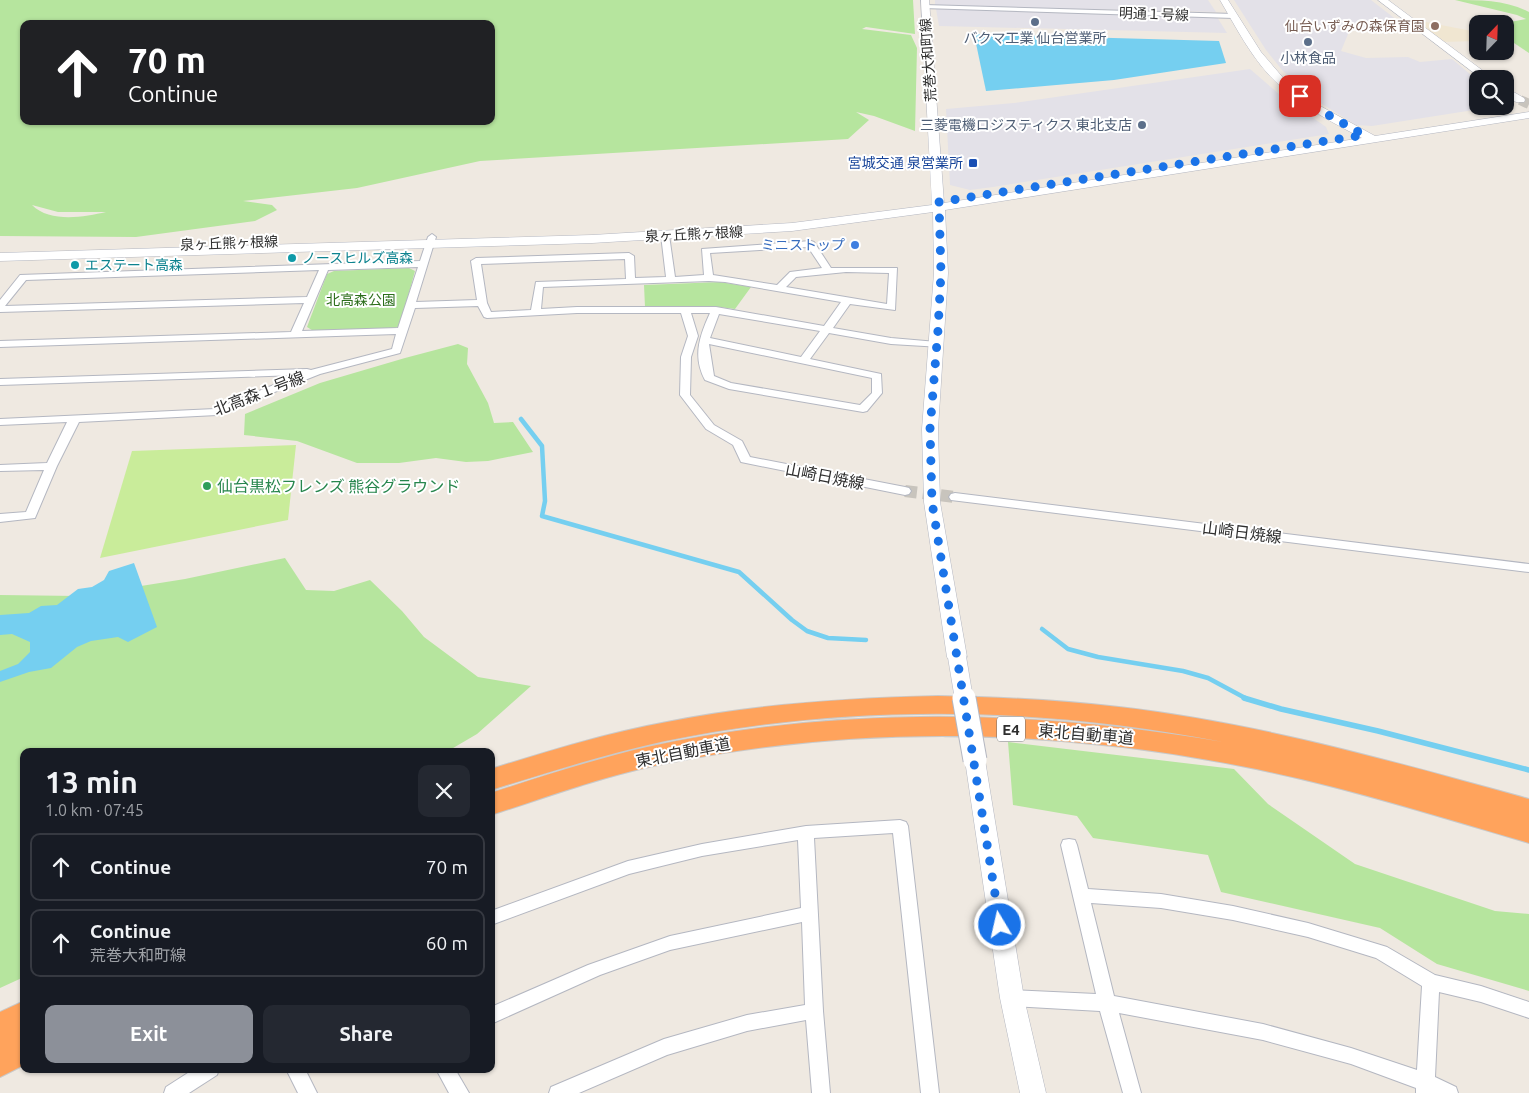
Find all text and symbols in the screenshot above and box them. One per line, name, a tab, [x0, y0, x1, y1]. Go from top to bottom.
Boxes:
street label: 明通１号線	[1119, 5, 1189, 23]
north arrow	[1469, 15, 1514, 60]
map controls	[1469, 15, 1514, 115]
marker: バクマ工業 仙台営業所	[1029, 16, 1041, 28]
street label: 荒巻大和町線	[917, 18, 939, 102]
place label: 仙台いずみの森保育園	[1285, 18, 1425, 34]
marker: 仙台いずみの森保育園	[1429, 20, 1441, 32]
place label: バクマ工業 仙台営業所	[963, 30, 1107, 46]
marker: 小林食品	[1302, 36, 1314, 48]
icon: ahead	[45, 40, 110, 105]
text: 70 m	[128, 40, 206, 80]
place label: 小林食品	[1280, 50, 1336, 66]
button: search	[1469, 70, 1514, 115]
pin	[1279, 75, 1321, 117]
text: Continue	[128, 81, 218, 106]
icon: arrive	[1286, 82, 1314, 110]
place label: 三菱電機ロジスティクス 東北支店	[920, 117, 1132, 133]
marker: 三菱電機ロジスティクス 東北支店	[1136, 119, 1148, 131]
place label: 宮城交通 泉営業所	[848, 155, 963, 171]
marker: 宮城交通 泉営業所	[967, 157, 979, 169]
street label: 泉ヶ丘熊ヶ根線	[645, 223, 743, 245]
street label: 泉ヶ丘熊ヶ根線	[180, 233, 278, 253]
place label: ミニストップ	[761, 237, 845, 253]
marker: ミニストップ	[849, 239, 861, 251]
place label: ノースヒルズ高森	[302, 250, 413, 266]
marker: ノースヒルズ高森	[286, 252, 298, 264]
place label: エステート高森	[85, 257, 183, 273]
marker: エステート高森	[69, 259, 81, 271]
park label: 北高森公園	[326, 292, 396, 308]
street label: 北高森１号線	[211, 367, 307, 419]
street label: 山崎日焼線	[784, 460, 866, 492]
place label: 仙台黒松フレンズ 熊谷グラウンド	[217, 477, 460, 495]
marker: 仙台黒松フレンズ 熊谷グラウンド	[201, 480, 213, 492]
street label: 山崎日焼線	[1201, 518, 1283, 546]
road number: E4	[997, 716, 1025, 742]
street label: 東北自動車道	[1037, 721, 1135, 747]
street label: 東北自動車道	[634, 734, 732, 770]
text: 13 min	[45, 765, 138, 799]
button: close	[418, 765, 470, 817]
text: 1.0 km · 07:45	[45, 801, 144, 819]
icon: ahead	[47, 853, 75, 881]
text: Continue	[90, 856, 171, 878]
text: 70 m	[426, 856, 468, 878]
position arrow	[973, 898, 1025, 950]
text: Continue	[90, 920, 171, 942]
icon: ahead	[47, 929, 75, 957]
text: 60 m	[426, 932, 468, 954]
text: 荒巻大和町線	[90, 946, 186, 964]
button: Exit	[45, 1005, 253, 1063]
button: Share	[263, 1005, 470, 1063]

